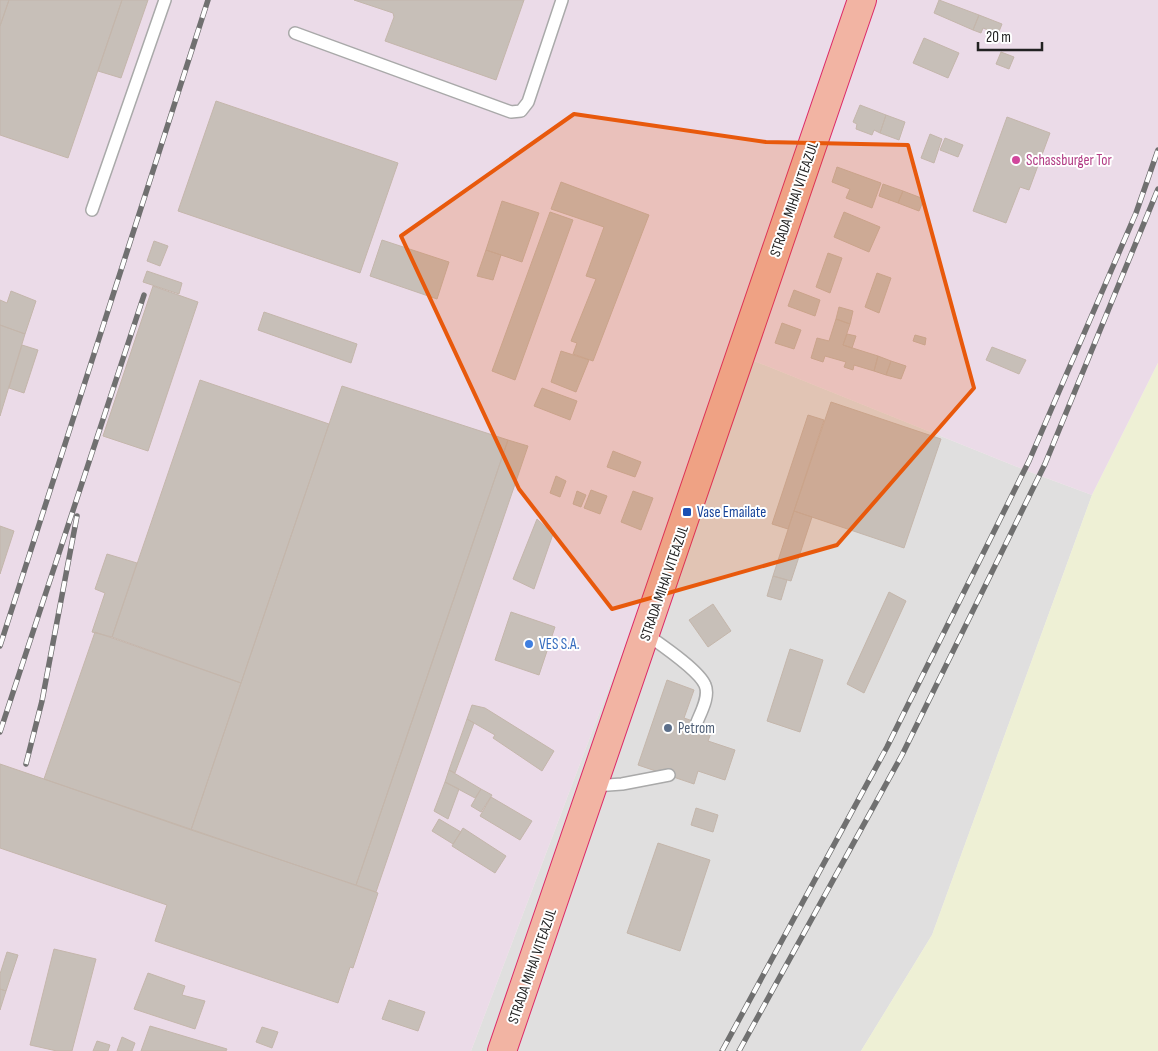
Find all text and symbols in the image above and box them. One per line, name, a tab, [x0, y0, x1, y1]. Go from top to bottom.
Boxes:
scale bar	[978, 20, 1042, 52]
text: 20 m	[986, 28, 1011, 47]
street label: STRADA MIHAI VITEAZUL	[766, 139, 823, 259]
place label: Schassburger Tor	[1026, 151, 1113, 170]
marker: Schassburger Tor	[1010, 154, 1022, 166]
place label: Vase Emailate	[697, 503, 766, 522]
marker: Vase Emailate	[681, 506, 693, 518]
street label: STRADA MIHAI VITEAZUL	[636, 523, 693, 643]
place label: VES S.A.	[539, 635, 580, 654]
marker: VES S.A.	[523, 638, 535, 650]
place label: Petrom	[678, 719, 715, 738]
marker: Petrom	[662, 722, 674, 734]
street label: STRADA MIHAI VITEAZUL	[504, 906, 561, 1026]

